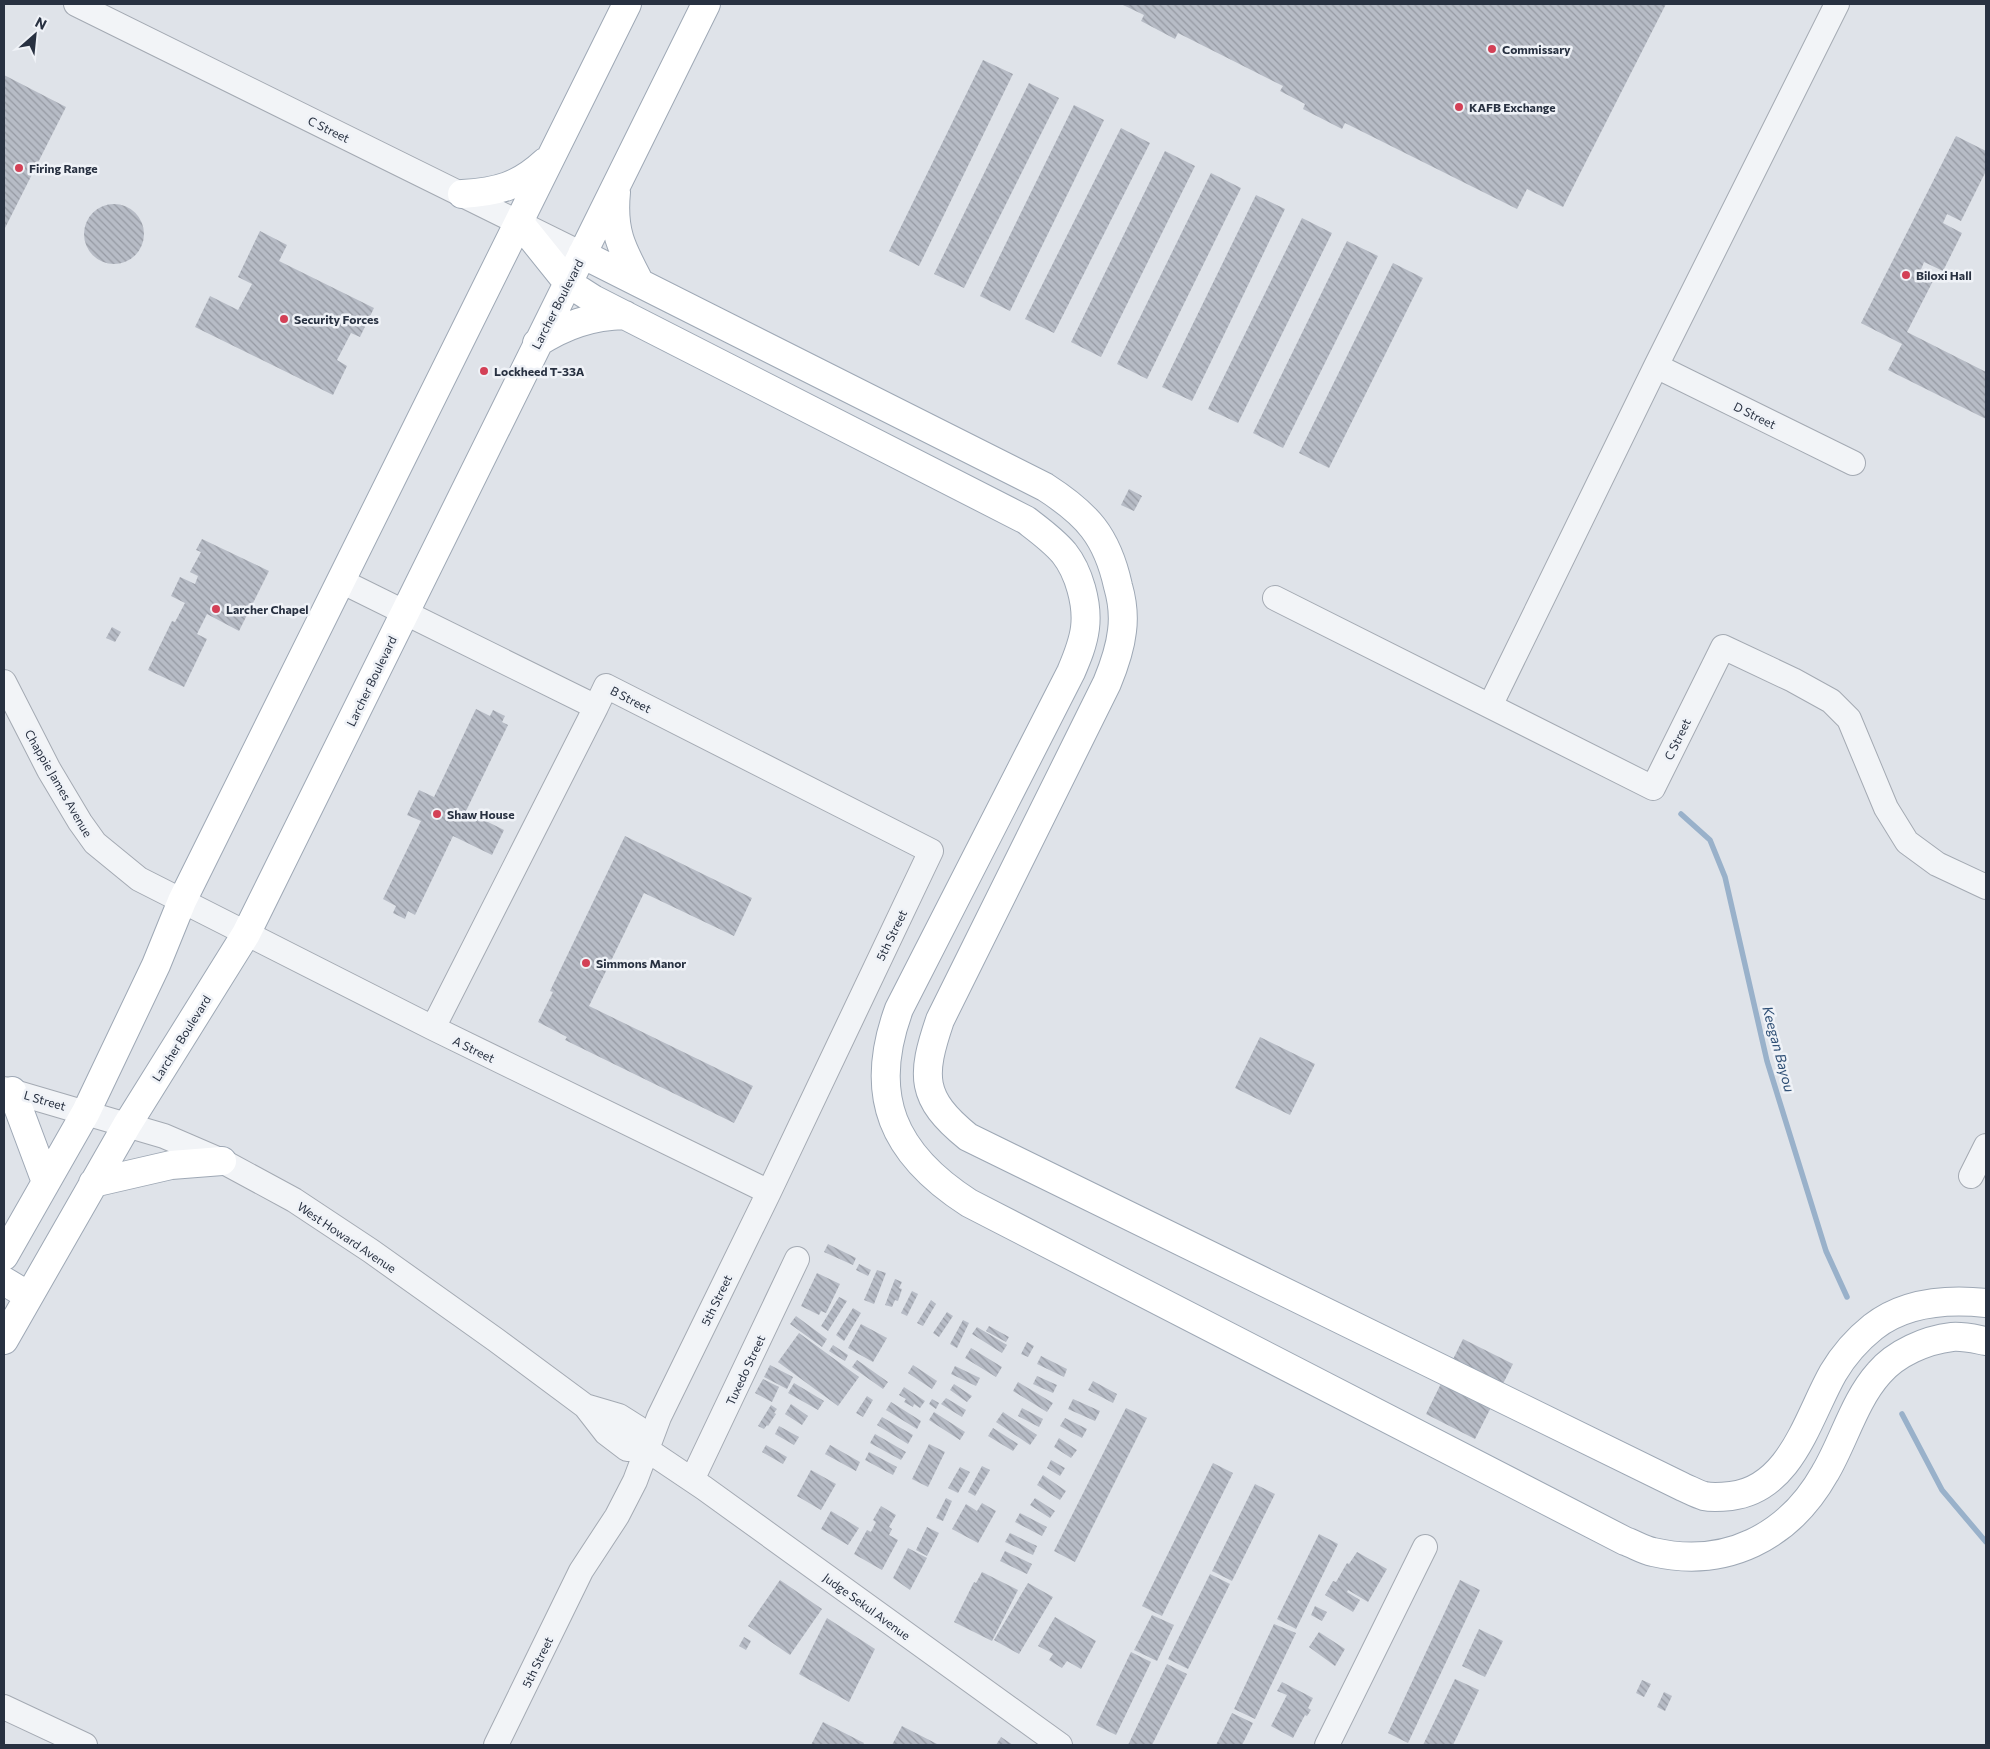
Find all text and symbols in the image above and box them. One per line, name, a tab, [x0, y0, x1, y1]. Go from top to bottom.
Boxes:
north arrow	[10, 10, 60, 60]
text: N	[33, 13, 50, 33]
place label: Commissary	[1502, 42, 1571, 56]
marker: Commissary	[1486, 43, 1498, 55]
place label: KAFB Exchange	[1469, 100, 1556, 114]
marker: KAFB Exchange	[1453, 101, 1465, 113]
street label: C Street	[306, 113, 352, 145]
place label: Firing Range	[29, 161, 98, 175]
marker: Firing Range	[13, 162, 25, 174]
street label: Larcher Boulevard	[528, 257, 586, 351]
place label: Biloxi Hall	[1916, 268, 1972, 282]
marker: Biloxi Hall	[1900, 269, 1912, 281]
place label: Security Forces	[294, 312, 379, 326]
marker: Security Forces	[278, 313, 290, 325]
place label: Lockheed T-33A	[494, 364, 585, 378]
marker: Lockheed T-33A	[478, 365, 490, 377]
street label: D Street	[1732, 399, 1778, 431]
place label: Larcher Chapel	[226, 602, 309, 616]
marker: Larcher Chapel	[210, 603, 222, 615]
street label: Larcher Boulevard	[343, 634, 399, 728]
street label: B Street	[608, 683, 654, 715]
street label: C Street	[1661, 716, 1693, 762]
street label: Chappie James Avenue	[22, 727, 95, 840]
place label: Shaw House	[447, 807, 515, 821]
marker: Shaw House	[431, 808, 443, 820]
street label: 5th Street	[873, 907, 909, 963]
place label: Simmons Manor	[596, 956, 686, 970]
marker: Simmons Manor	[580, 957, 592, 969]
street label: Larcher Boulevard	[149, 992, 213, 1084]
water label: Keegan Bayou	[1759, 1004, 1799, 1094]
street label: A Street	[451, 1033, 497, 1065]
street label: L Street	[22, 1087, 68, 1113]
street label: West Howard Avenue	[295, 1199, 399, 1275]
street label: 5th Street	[698, 1272, 734, 1328]
street label: Tuxedo Street	[723, 1332, 767, 1407]
street label: Judge Sekul Avenue	[820, 1570, 913, 1643]
street label: 5th Street	[519, 1634, 555, 1690]

